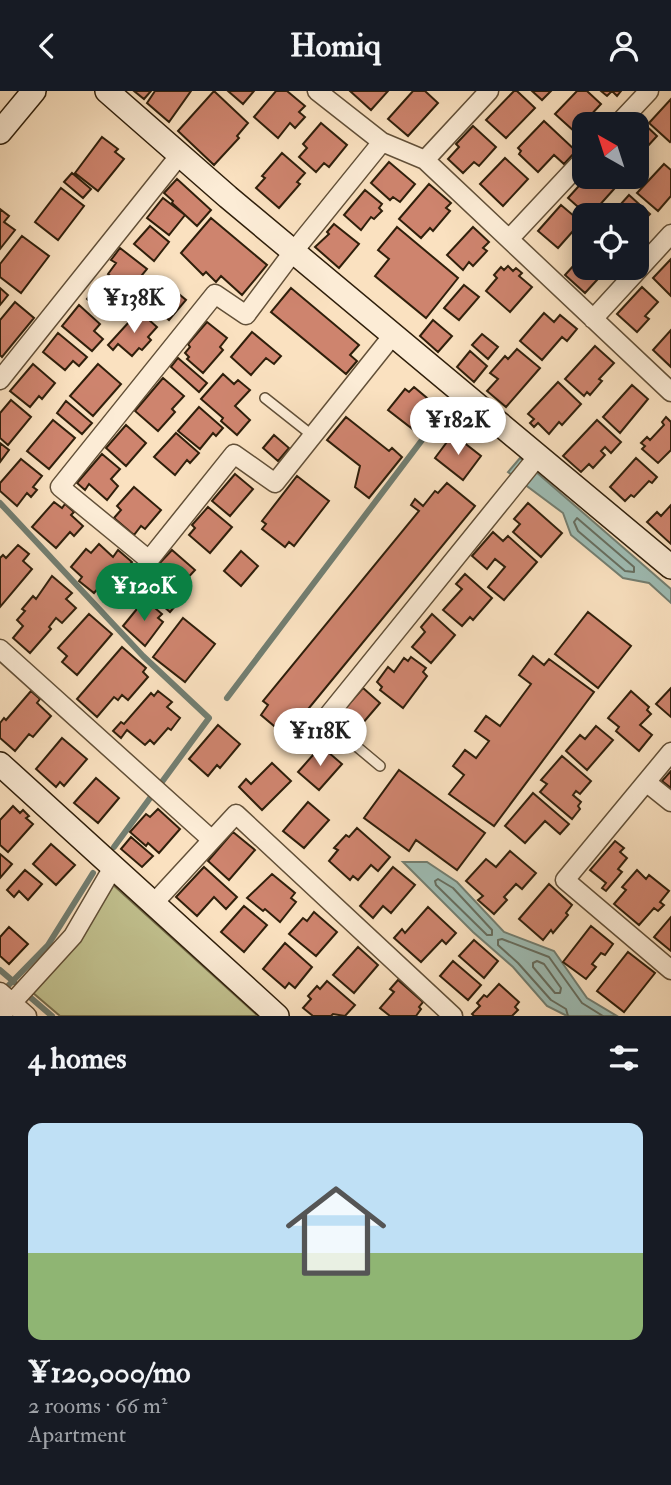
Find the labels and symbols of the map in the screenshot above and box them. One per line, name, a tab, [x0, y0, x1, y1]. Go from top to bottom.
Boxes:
north arrow	[572, 112, 649, 189]
pin: ¥138K	[85, 275, 183, 335]
pin: ¥182K	[409, 397, 507, 457]
pin: ¥120K	[95, 563, 193, 623]
pin: ¥118K	[271, 709, 369, 768]

